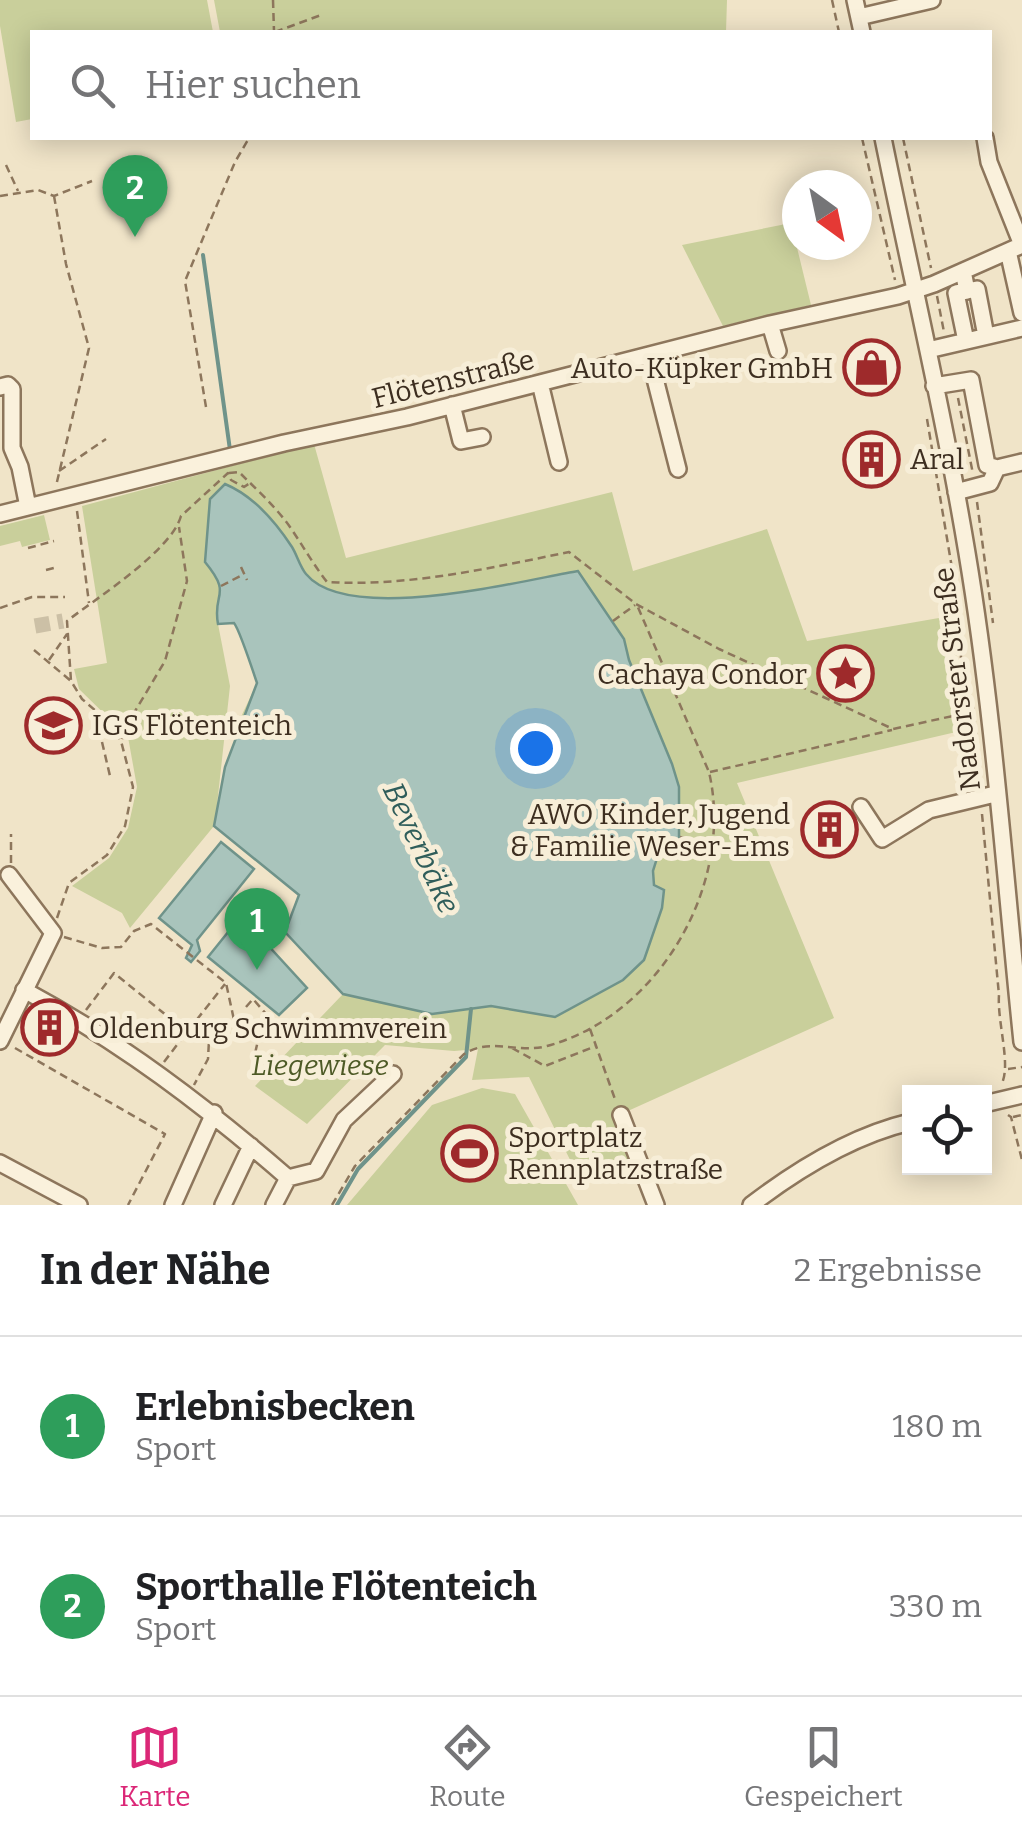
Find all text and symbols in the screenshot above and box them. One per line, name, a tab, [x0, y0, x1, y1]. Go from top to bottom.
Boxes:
search box	[30, 30, 992, 140]
icon: search	[65, 58, 120, 113]
text: Hier suchen	[145, 62, 361, 108]
pin: 2	[102, 154, 168, 237]
north arrow	[782, 170, 872, 260]
shop icon: Auto-Küpker GmbH	[842, 338, 902, 398]
street label: Flötenstraße	[369, 343, 537, 415]
place label: Auto-Küpker GmbH	[571, 352, 833, 385]
building icon: Aral	[841, 429, 901, 489]
place label: Aral	[910, 443, 964, 476]
street label: Nadorster Straße	[927, 565, 987, 793]
place icon: Cachaya Condor	[816, 644, 876, 704]
place label: Cachaya Condor	[597, 658, 807, 691]
school or university icon: IGS Flötenteich	[23, 695, 83, 755]
place label: IGS Flötenteich	[92, 709, 292, 742]
your location	[510, 723, 561, 774]
water label: Beverbäke	[375, 777, 467, 919]
place label: AWO Kinder, Jugend & Familie Weser-Ems	[509, 798, 790, 863]
building icon: AWO Kinder, Jugend & Familie Weser-Ems	[799, 800, 859, 860]
pin: 1	[224, 888, 290, 970]
building icon: Oldenburg Schwimmverein	[20, 998, 80, 1058]
place label: Oldenburg Schwimmverein	[89, 1012, 447, 1045]
park label: Liegewiese	[251, 1049, 389, 1082]
map controls	[902, 1085, 992, 1175]
button: locate	[902, 1085, 992, 1175]
place label: Sportplatz Rennplatzstraße	[508, 1121, 723, 1186]
sports icon: Sportplatz Rennplatzstraße	[439, 1123, 499, 1183]
text: In der Nähe	[40, 1245, 271, 1295]
text: 2 Ergebnisse	[794, 1251, 982, 1289]
text: Erlebnisbecken	[135, 1384, 415, 1430]
text: 1	[66, 1407, 79, 1445]
text: 180 m	[892, 1407, 982, 1445]
text: Sport	[135, 1430, 216, 1468]
text: Sporthalle Flötenteich	[135, 1564, 537, 1610]
text: 2	[63, 1587, 82, 1625]
text: 330 m	[889, 1587, 982, 1625]
text: Sport	[135, 1610, 216, 1648]
tab: Karte	[119, 1720, 191, 1813]
tab: Route	[429, 1720, 506, 1813]
tab: Gespeichert	[744, 1720, 903, 1813]

